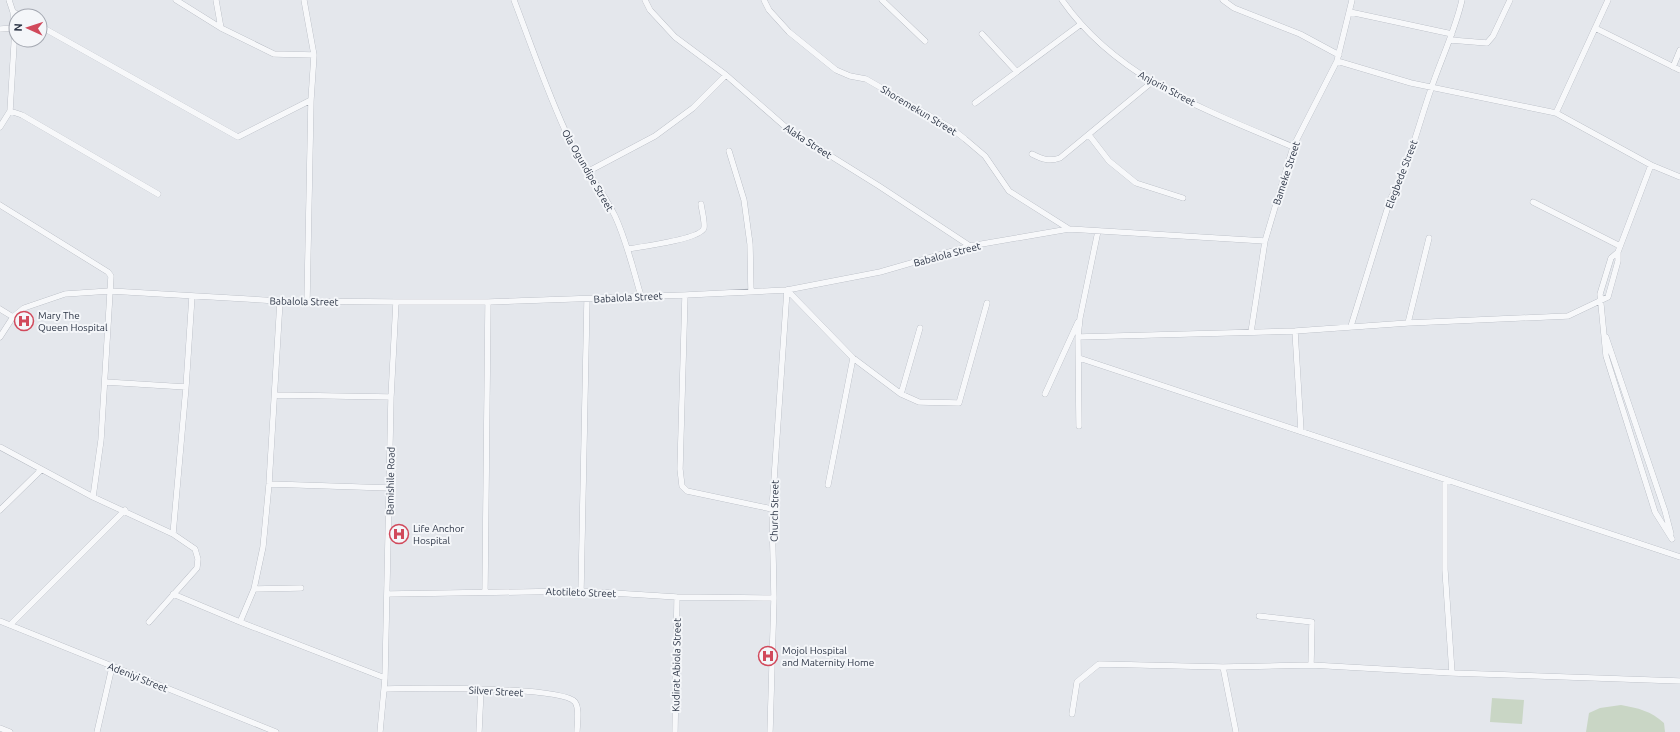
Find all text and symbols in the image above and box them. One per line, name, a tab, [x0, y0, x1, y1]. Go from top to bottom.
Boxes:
north arrow	[8, 8, 48, 48]
text: N	[12, 23, 24, 32]
street label: Anjorin Street	[1137, 69, 1197, 108]
street label: Shoremekun Street	[879, 83, 959, 138]
street label: Alaka Street	[782, 122, 834, 161]
street label: Ola Ogundipe Street	[560, 127, 616, 213]
street label: Elegbede Street	[1383, 138, 1420, 210]
street label: Bameke Street	[1271, 140, 1302, 206]
street label: Babalola Street	[912, 240, 982, 269]
street label: Babalola Street	[593, 290, 663, 305]
street label: Babalola Street	[269, 295, 339, 308]
hospital icon: Mary The Queen Hospital	[13, 310, 35, 332]
place label: Mary The Queen Hospital	[38, 310, 108, 333]
street label: Bamishile Road	[384, 447, 397, 515]
street label: Church Street	[768, 480, 781, 542]
hospital icon: Life Anchor Hospital	[388, 523, 410, 545]
place label: Life Anchor Hospital	[413, 523, 465, 546]
street label: Atotileto Street	[545, 586, 617, 599]
street label: Kudirat Abiola Street	[670, 618, 683, 712]
hospital icon: Mojol Hospital and Maternity Home	[757, 645, 779, 667]
place label: Mojol Hospital and Maternity Home	[782, 645, 874, 668]
street label: Adeniyi Street	[106, 660, 169, 694]
street label: Silver Street	[468, 685, 524, 698]

